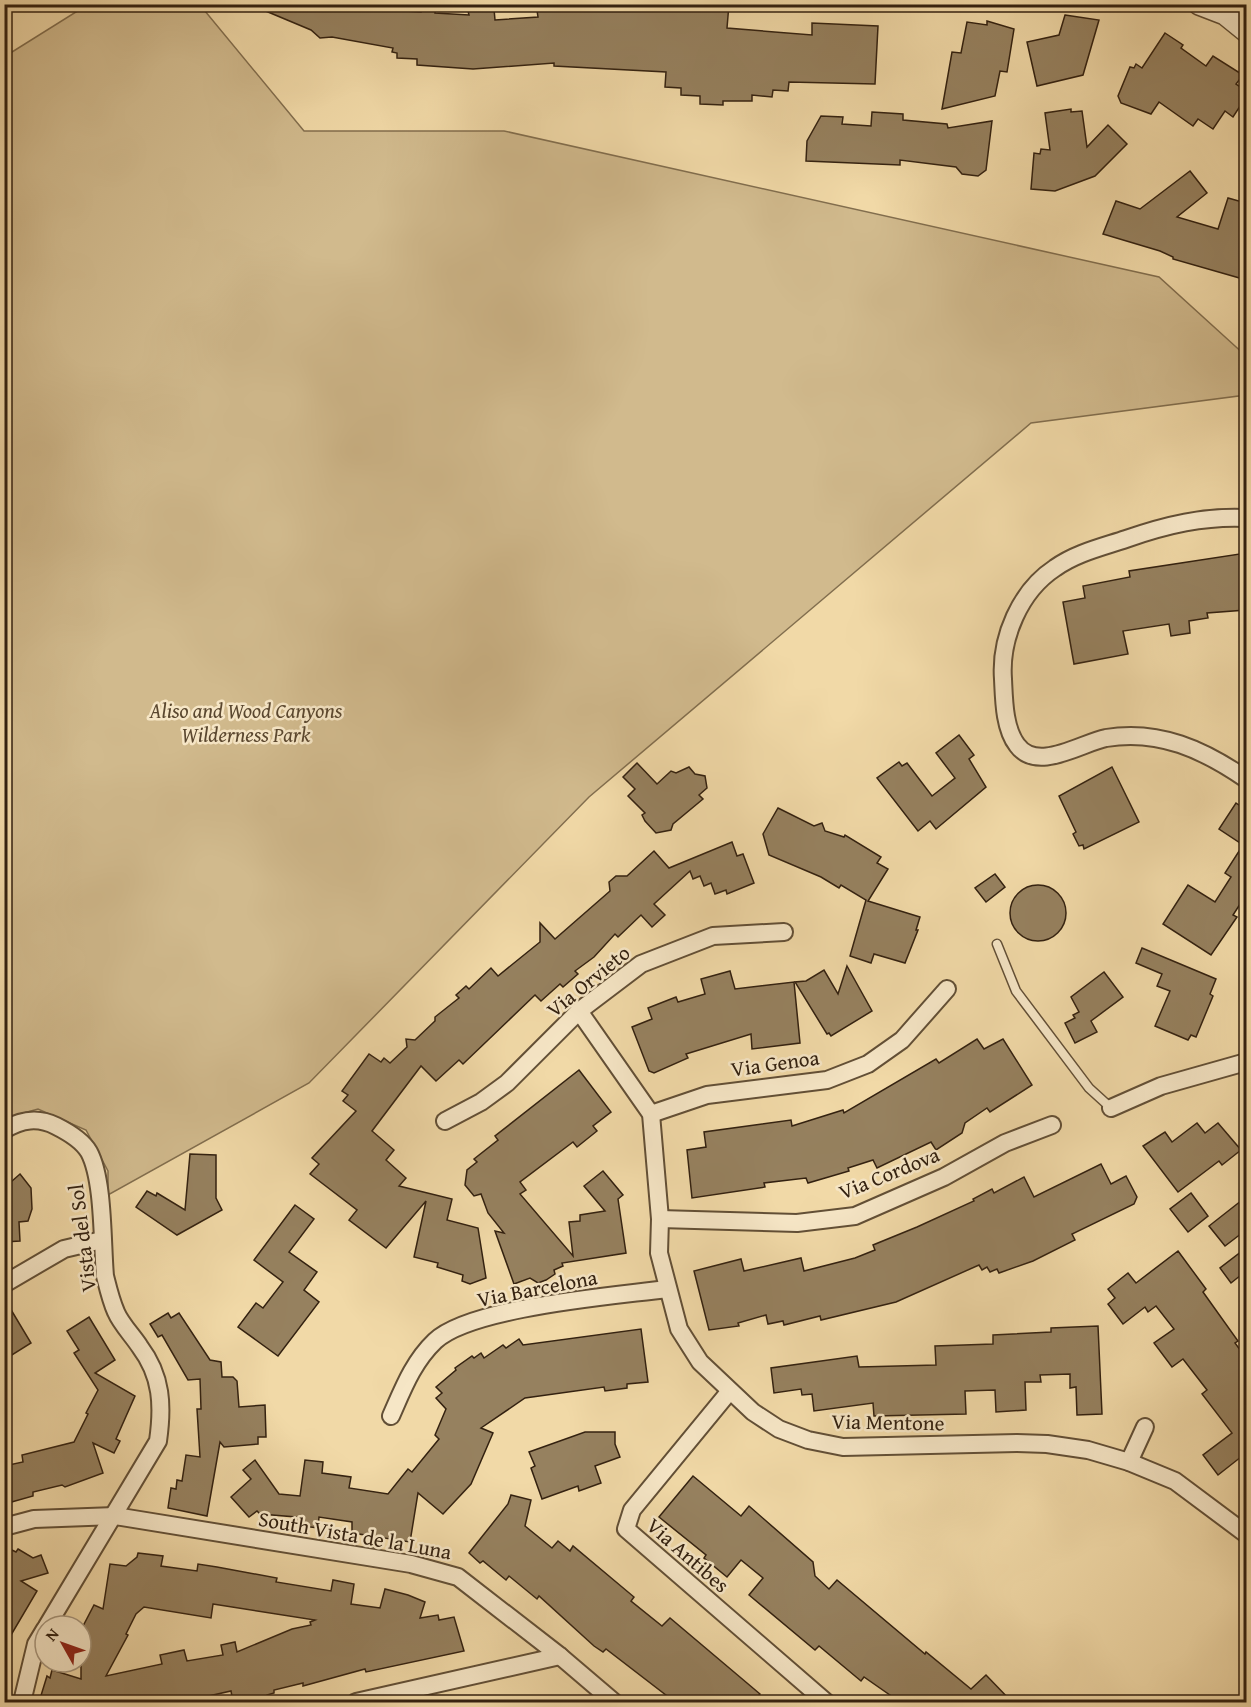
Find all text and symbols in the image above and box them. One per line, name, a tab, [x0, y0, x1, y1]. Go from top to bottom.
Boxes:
park label: Aliso and Wood Canyons Wilderness Park	[149, 695, 343, 750]
street label: Via Orvieto	[539, 938, 637, 1024]
street label: Via Genoa	[729, 1041, 821, 1085]
street label: Via Cordova	[834, 1139, 944, 1207]
street label: Vista del Sol	[60, 1182, 104, 1294]
street label: Via Barcelona	[474, 1261, 600, 1315]
street label: Via Mentone	[831, 1406, 945, 1438]
street label: South Vista de la Luna	[256, 1503, 454, 1567]
street label: Via Antibes	[640, 1510, 736, 1600]
north arrow	[33, 1614, 93, 1674]
text: N	[39, 1622, 64, 1646]

